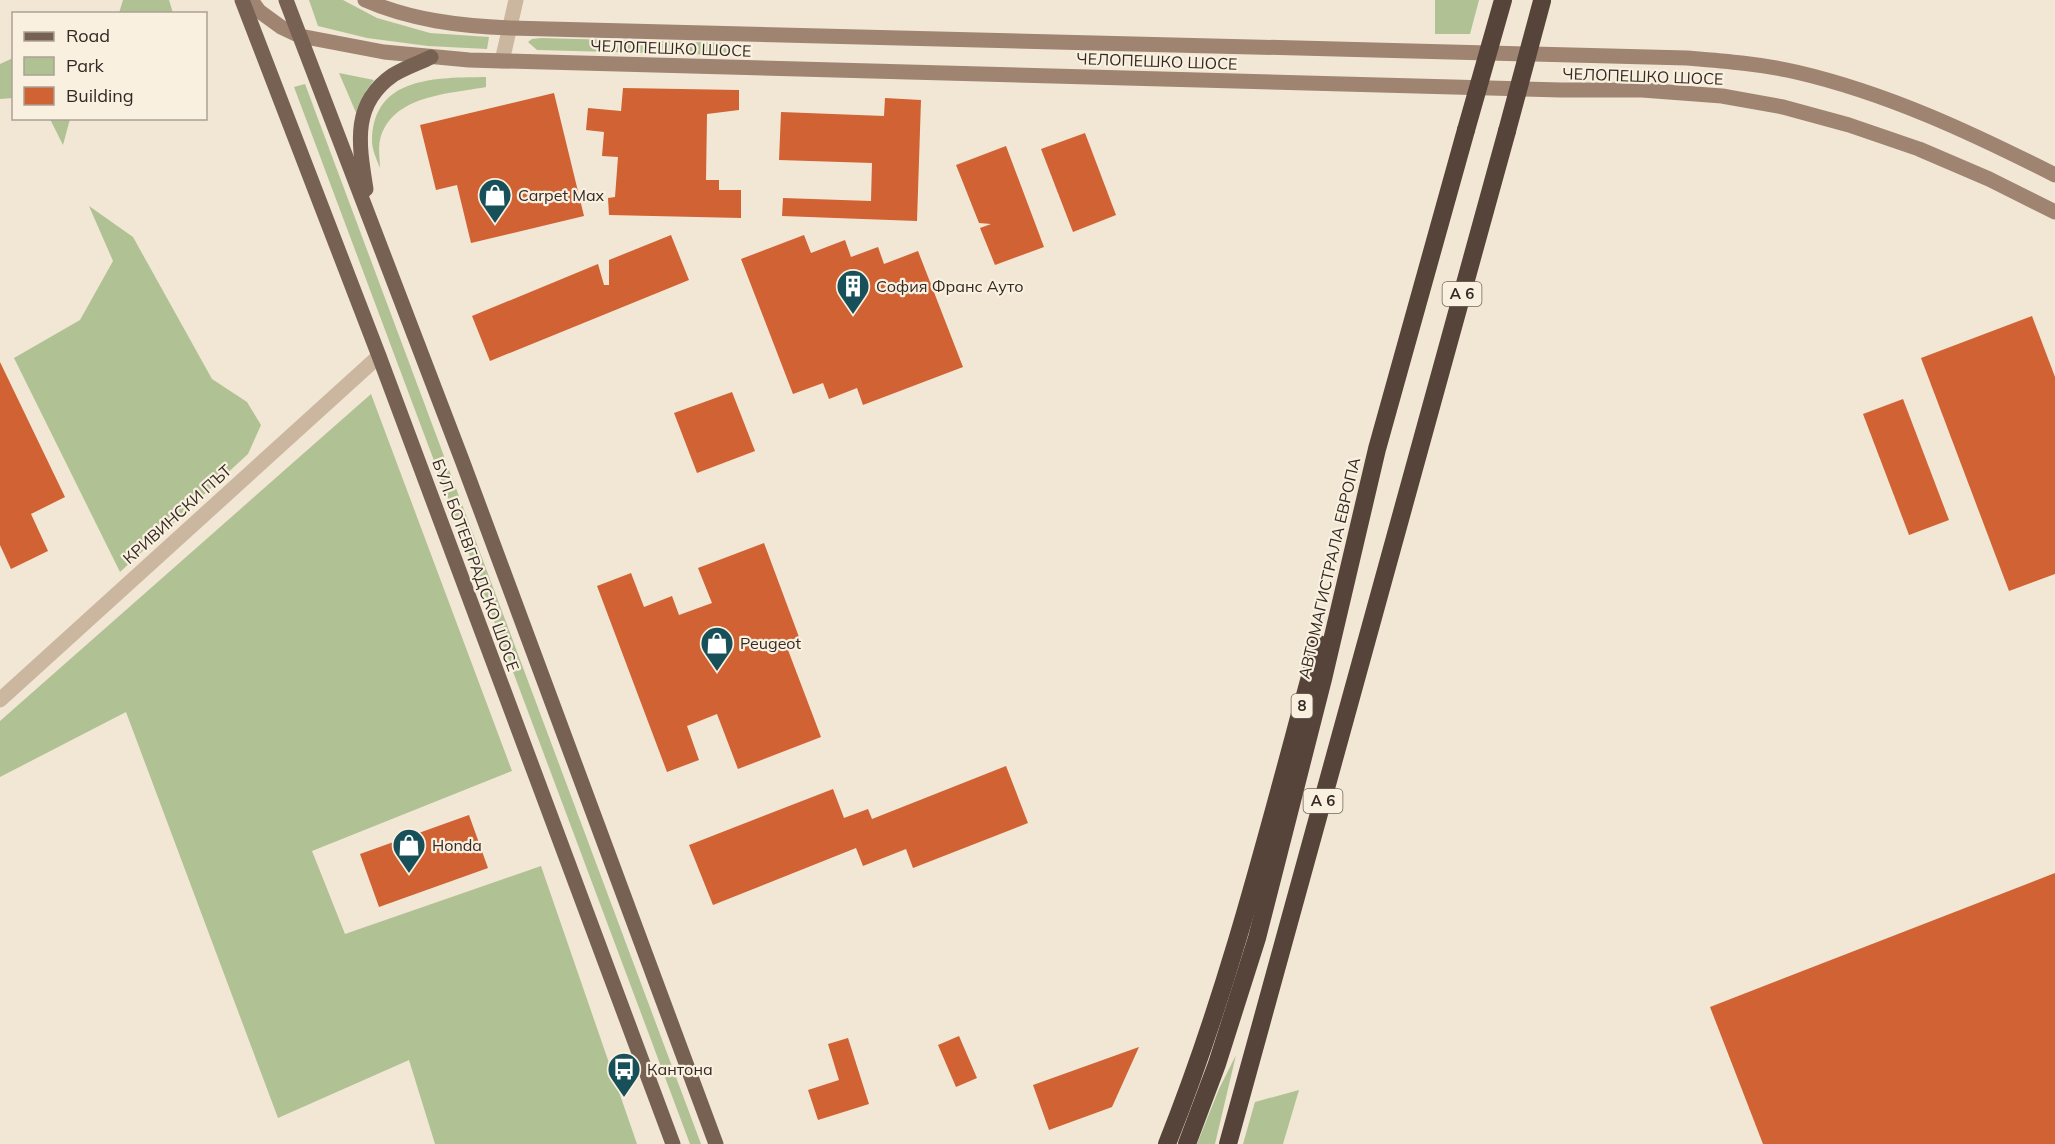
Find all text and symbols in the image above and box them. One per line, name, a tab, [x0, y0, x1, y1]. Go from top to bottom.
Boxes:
legend	[12, 12, 207, 120]
text: Road	[66, 24, 110, 47]
street label: ЧЕЛОПЕШКО ШОСЕ	[590, 35, 752, 61]
street label: ЧЕЛОПЕШКО ШОСЕ	[1076, 48, 1238, 74]
text: Park	[66, 54, 105, 77]
street label: ЧЕЛОПЕШКО ШОСЕ	[1562, 63, 1724, 89]
text: Building	[66, 84, 134, 107]
shop icon: Carpet Max	[477, 177, 513, 224]
place label: Carpet Max	[518, 185, 604, 205]
building icon: София Франс Ауто	[835, 268, 871, 315]
place label: София Франс Ауто	[876, 276, 1024, 296]
road number: A 6	[1442, 282, 1482, 306]
street label: АВТОМАГИСТРАЛА ЕВРОПА	[1294, 455, 1364, 681]
street label: БУЛ. БОТЕВГРАДСКО ШОСЕ	[428, 456, 524, 674]
street label: КРИВИНСКИ ПЪТ	[119, 460, 236, 568]
shop icon: Peugeot	[699, 625, 735, 672]
place label: Peugeot	[740, 633, 801, 653]
road number: 8	[1292, 694, 1312, 718]
road number: A 6	[1304, 789, 1342, 813]
shop icon: Honda	[391, 827, 427, 874]
place label: Honda	[432, 835, 482, 855]
bus stop icon: Кантона	[606, 1051, 642, 1098]
place label: Кантона	[647, 1059, 713, 1079]

